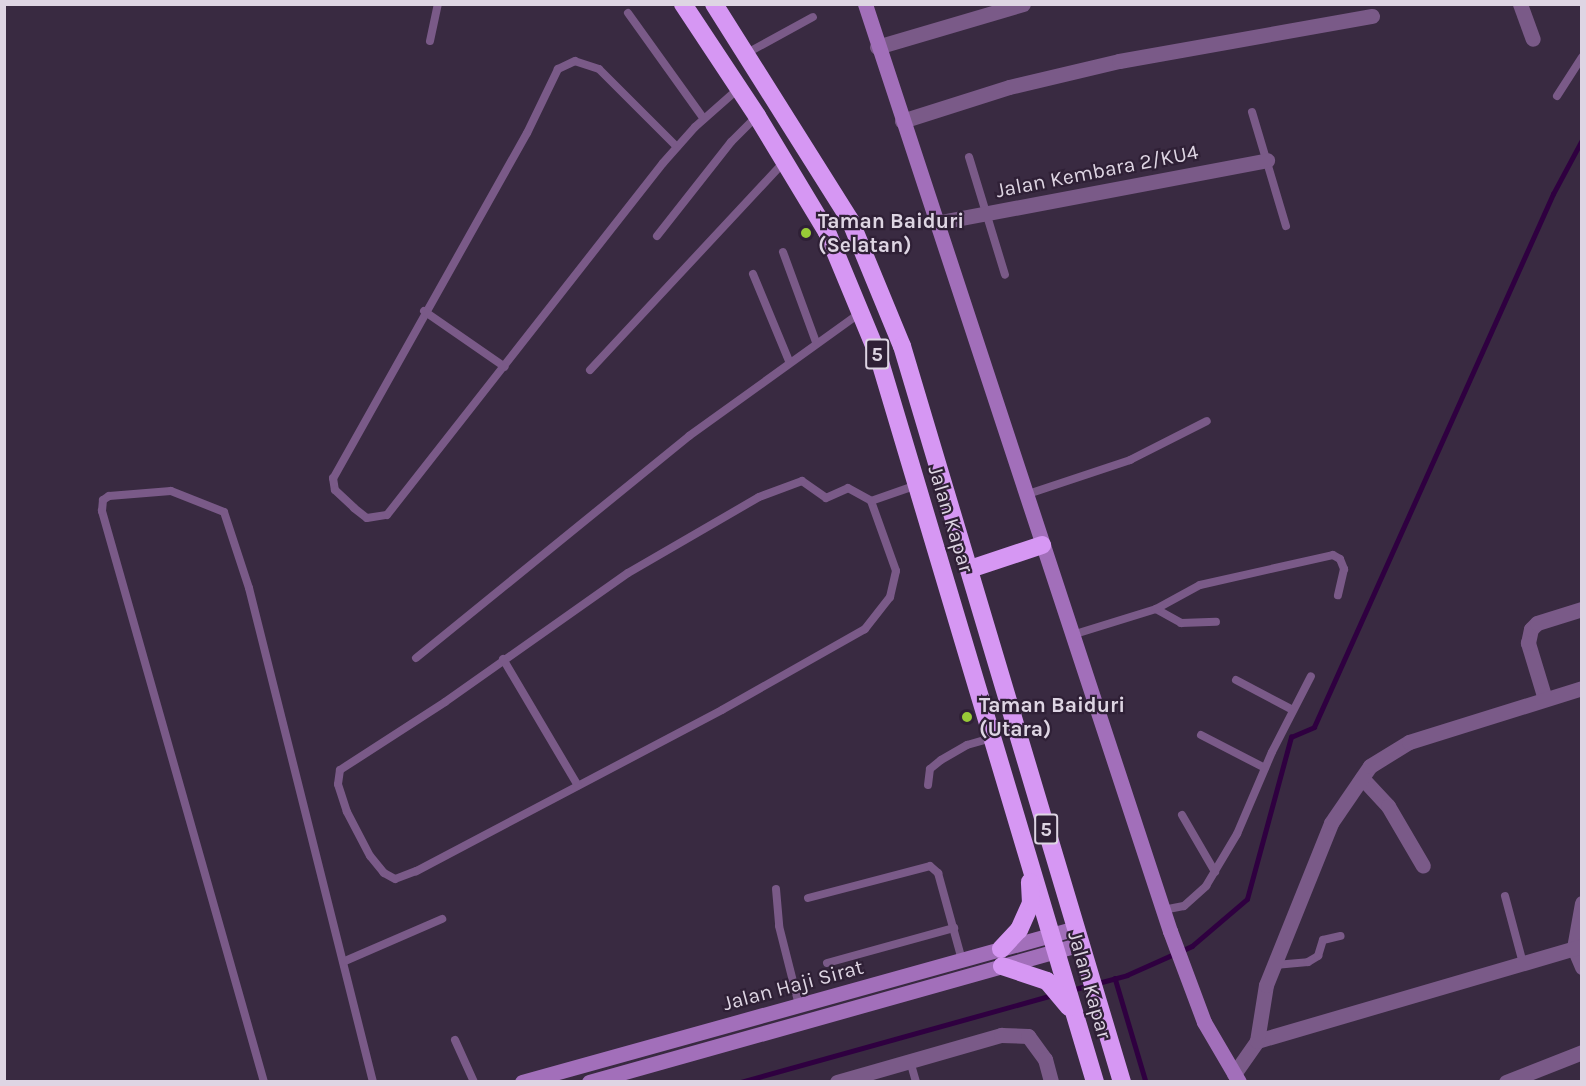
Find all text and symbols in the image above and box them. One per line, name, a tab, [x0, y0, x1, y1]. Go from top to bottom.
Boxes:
street label: Jalan Kembara 2/KU4	[994, 139, 1200, 203]
place label: Taman Baiduri (Selatan)	[818, 208, 964, 258]
marker: Taman Baiduri (Selatan)	[799, 226, 813, 240]
road number: 5	[865, 337, 889, 371]
street label: Jalan Kapar	[923, 462, 979, 576]
place label: Taman Baiduri (Utara)	[979, 692, 1125, 742]
marker: Taman Baiduri (Utara)	[960, 710, 974, 724]
road number: 5	[1034, 812, 1058, 846]
street label: Jalan Kapar	[1063, 928, 1117, 1042]
street label: Jalan Haji Sirat	[720, 954, 866, 1016]

